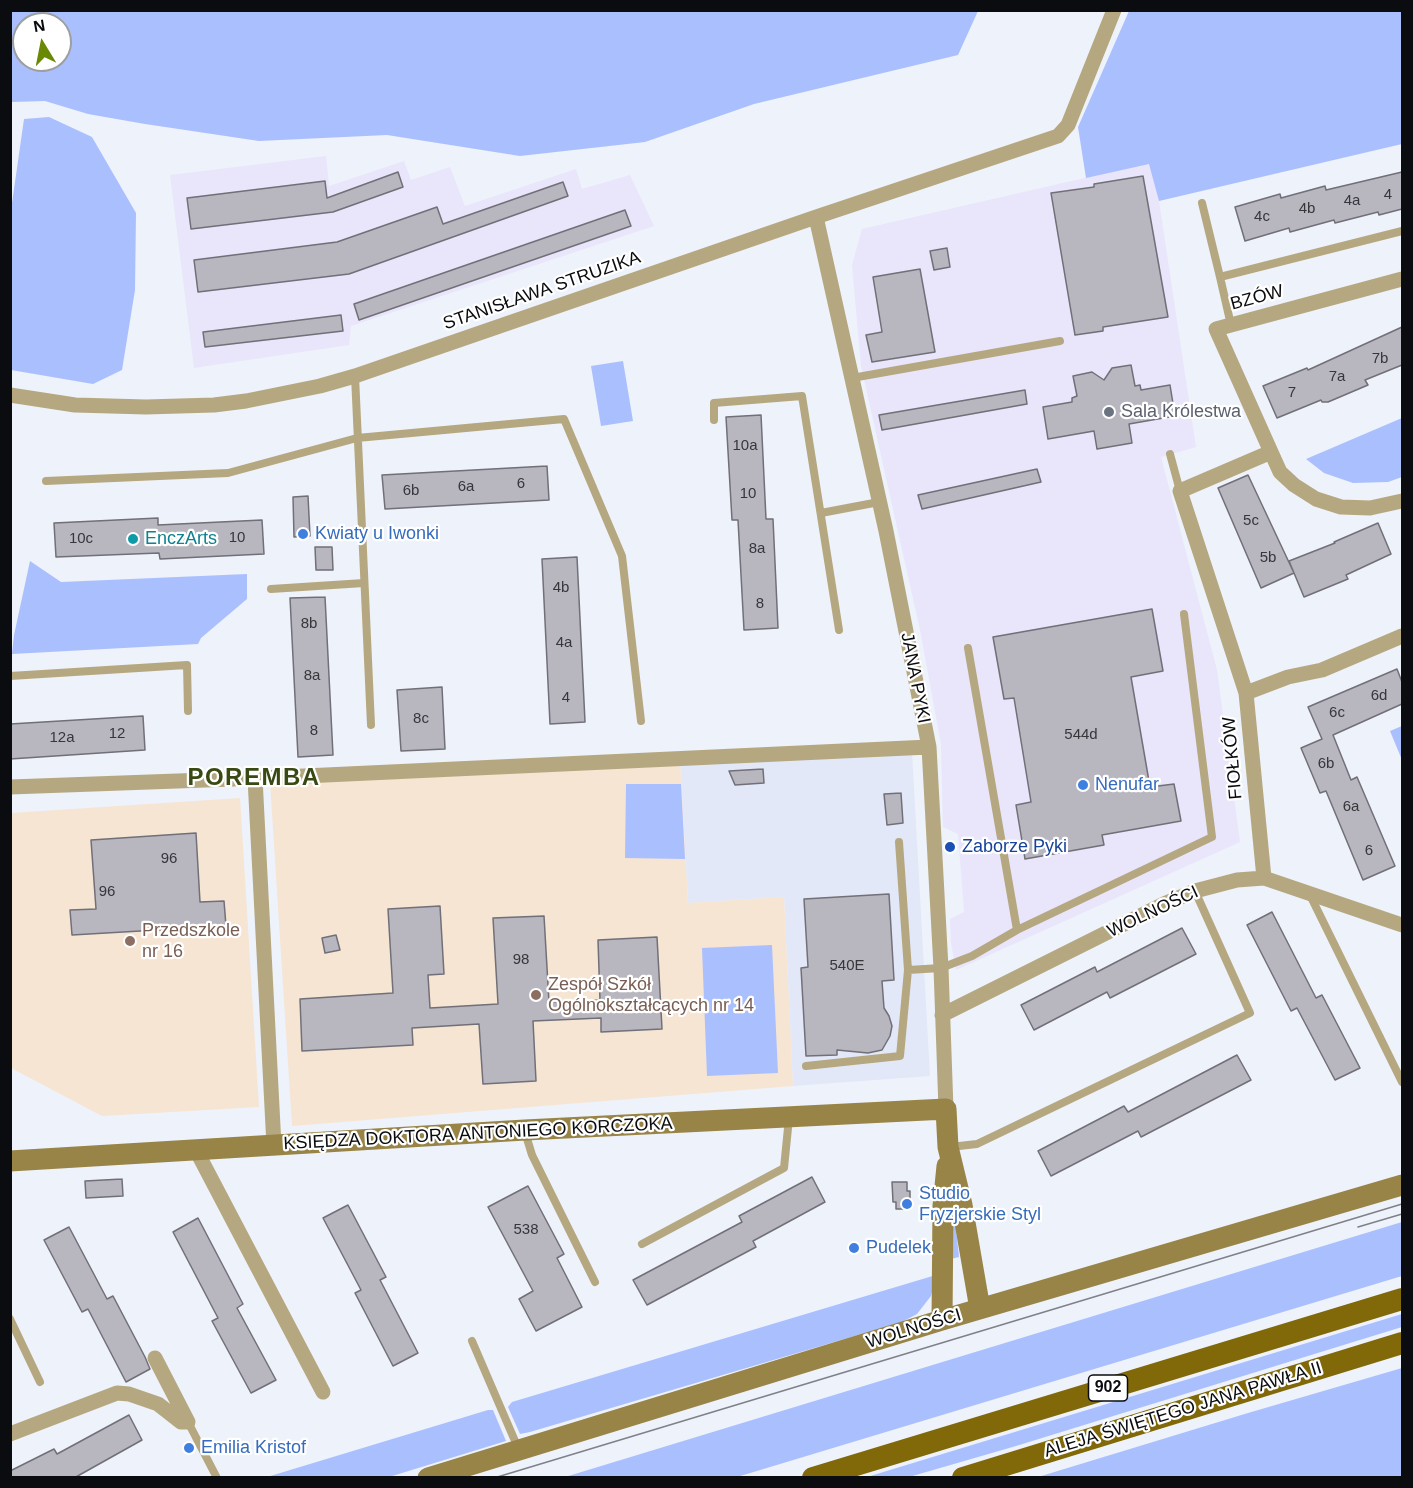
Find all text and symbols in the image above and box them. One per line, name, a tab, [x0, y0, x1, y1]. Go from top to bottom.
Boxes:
north arrow	[12, 12, 72, 72]
text: N	[32, 16, 46, 35]
house number: 4	[1384, 186, 1392, 204]
house number: 4a	[1344, 192, 1360, 210]
house number: 4b	[1299, 200, 1315, 218]
house number: 4c	[1254, 208, 1270, 226]
street label: STANISŁAWA STRUZIKA	[440, 247, 644, 335]
street label: BZÓW	[1228, 281, 1286, 315]
house number: 7b	[1372, 350, 1388, 368]
house number: 7a	[1329, 368, 1345, 386]
house number: 7	[1288, 384, 1296, 402]
place label: Sala Królestwa	[1121, 401, 1241, 423]
marker: Sala Królestwa	[1102, 405, 1116, 419]
house number: 10a	[732, 437, 758, 455]
house number: 6	[517, 475, 525, 493]
house number: 6a	[458, 478, 474, 496]
house number: 6b	[403, 482, 419, 500]
house number: 10	[740, 485, 756, 503]
house number: 5c	[1243, 512, 1259, 530]
place label: Kwiaty u Iwonki	[315, 523, 439, 545]
marker: Kwiaty u Iwonki	[296, 527, 310, 541]
place label: EnczArts	[145, 528, 217, 550]
house number: 10	[229, 529, 245, 547]
house number: 10c	[69, 530, 93, 548]
marker: EnczArts	[126, 532, 140, 546]
house number: 8a	[749, 540, 765, 558]
house number: 5b	[1260, 549, 1276, 567]
house number: 4b	[553, 579, 569, 597]
house number: 8	[756, 595, 764, 613]
house number: 8b	[301, 615, 317, 633]
street label: JANA PYKI	[896, 631, 934, 725]
house number: 4a	[556, 634, 572, 652]
house number: 8a	[304, 667, 320, 685]
house number: 6d	[1371, 687, 1387, 705]
house number: 4	[562, 689, 570, 707]
house number: 6c	[1329, 704, 1345, 722]
house number: 8c	[413, 710, 429, 728]
street label: FIOŁKÓW	[1219, 716, 1247, 800]
house number: 8	[310, 722, 318, 740]
house number: 12	[109, 725, 125, 743]
house number: 544d	[1064, 726, 1098, 744]
house number: 12a	[49, 729, 75, 747]
house number: 6b	[1318, 755, 1334, 773]
district label: POREMBA	[187, 764, 321, 792]
place label: Nenufar	[1095, 774, 1159, 796]
marker: Nenufar	[1076, 778, 1090, 792]
house number: 6a	[1343, 798, 1359, 816]
place label: Zaborze Pyki	[962, 836, 1067, 858]
marker: Zaborze Pyki	[943, 840, 957, 854]
house number: 6	[1365, 842, 1373, 860]
house number: 96	[161, 850, 177, 868]
street label: WOLNOŚCI	[1104, 882, 1202, 942]
house number: 96	[99, 883, 115, 901]
place label: Przedszkole nr 16	[142, 920, 240, 962]
marker: Przedszkole nr 16	[123, 934, 137, 948]
house number: 98	[513, 951, 529, 969]
house number: 540E	[829, 957, 865, 975]
place label: Zespół Szkół Ogólnokształcących nr 14	[548, 974, 754, 1016]
marker: Zespół Szkół Ogólnokształcących nr 14	[529, 988, 543, 1002]
street label: KSIĘDZA DOKTORA ANTONIEGO KORCZOKA	[283, 1113, 673, 1155]
place label: Studio Fryzjerskie Styl	[919, 1183, 1041, 1226]
marker: Studio Fryzjerskie Styl	[900, 1197, 914, 1211]
house number: 538	[513, 1221, 539, 1239]
place label: Pudelek	[866, 1237, 931, 1259]
marker: Pudelek	[847, 1241, 861, 1255]
street label: WOLNOŚCI	[864, 1304, 964, 1354]
street label: ALEJA ŚWIĘTEGO JANA PAWŁA II	[1042, 1357, 1324, 1463]
road number: 902	[1088, 1375, 1128, 1401]
place label: Emilia Kristof	[201, 1437, 306, 1459]
marker: Emilia Kristof	[182, 1441, 196, 1455]

